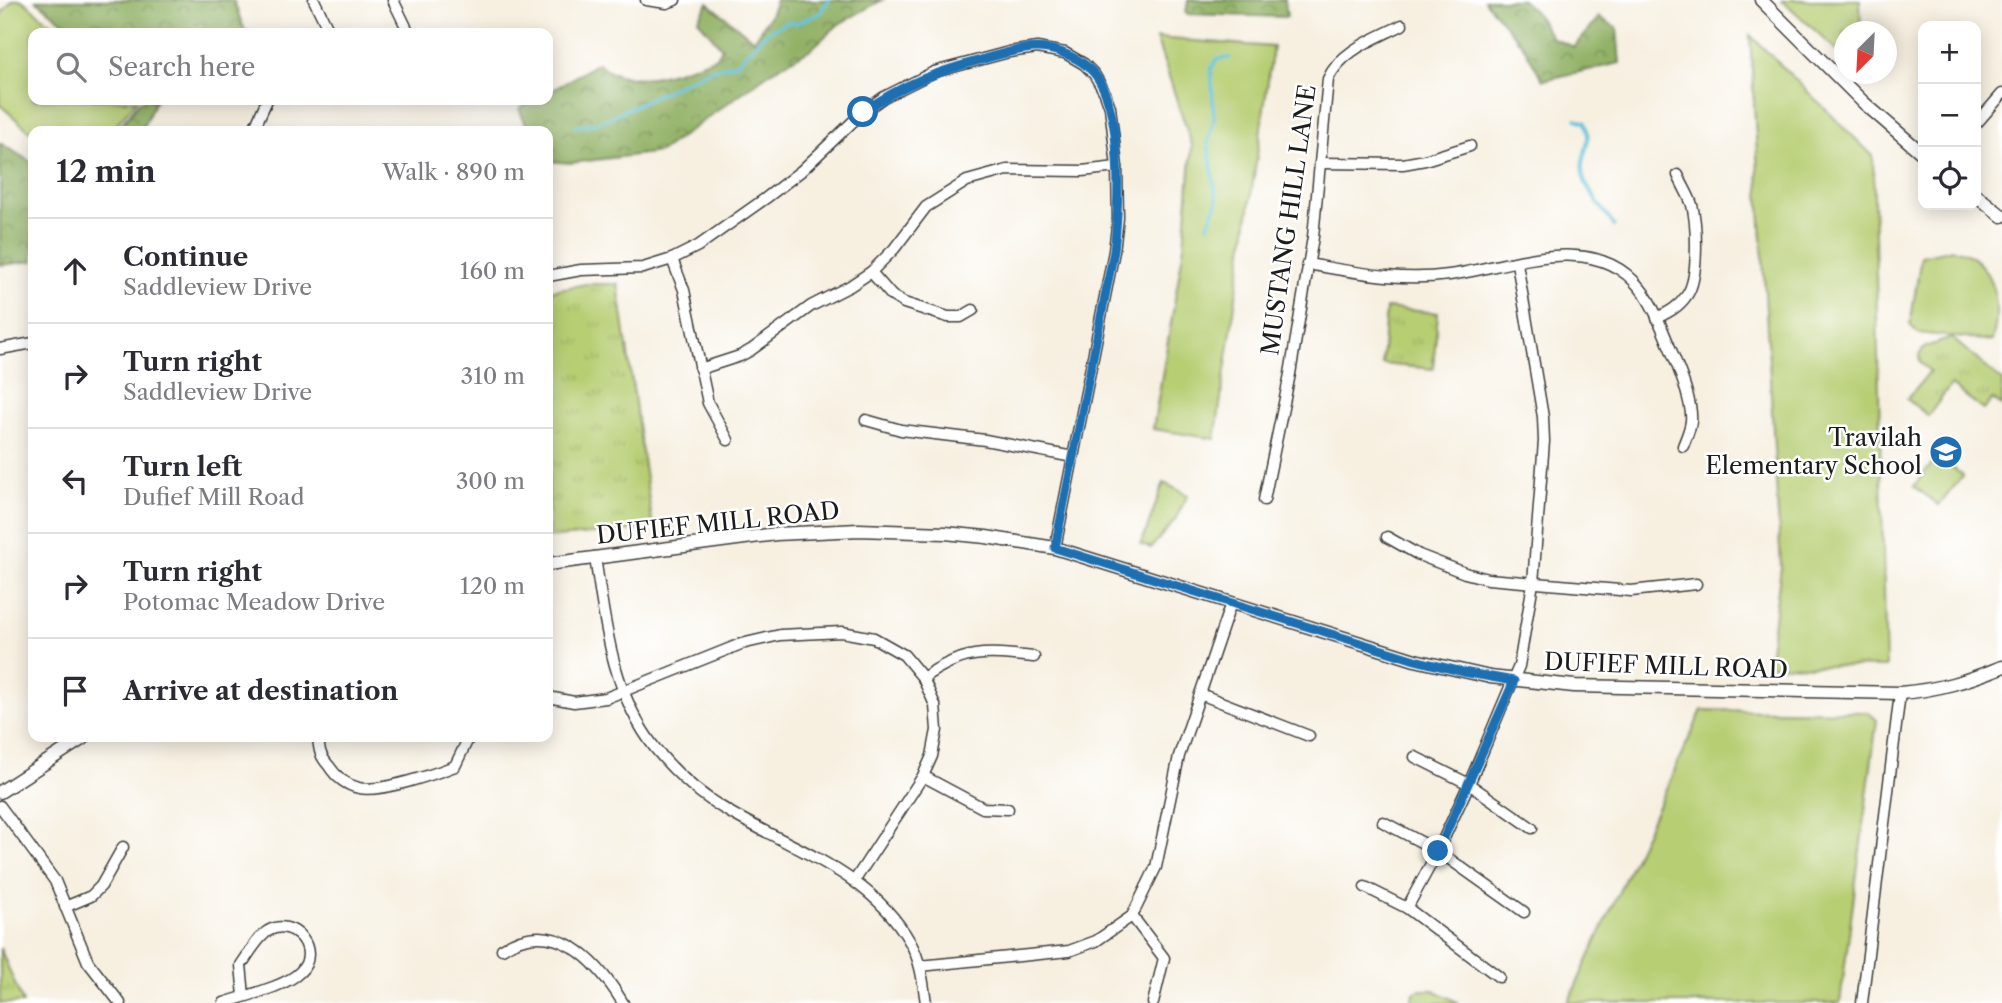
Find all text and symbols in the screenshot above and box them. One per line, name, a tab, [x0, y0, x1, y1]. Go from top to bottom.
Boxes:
north arrow	[1834, 21, 1897, 84]
map controls	[1918, 21, 1981, 210]
button: +	[1918, 21, 1981, 84]
search box	[28, 28, 553, 105]
icon: search	[52, 48, 90, 86]
text: Search here	[108, 51, 255, 83]
street label: MUSTANG HILL LANE	[1255, 83, 1322, 357]
button: −	[1918, 84, 1981, 147]
route start	[847, 96, 878, 127]
button: locate	[1918, 147, 1981, 210]
text: 12 min	[56, 153, 156, 190]
text: Walk · 890 m	[382, 158, 525, 186]
text: Continue	[123, 241, 248, 273]
icon: ahead	[56, 252, 94, 290]
text: 160 m	[460, 257, 525, 285]
text: Saddleview Drive	[123, 273, 312, 301]
text: Turn right	[123, 346, 262, 378]
icon: right	[56, 357, 94, 395]
text: 310 m	[461, 362, 525, 390]
text: Saddleview Drive	[123, 378, 312, 406]
place label: Travilah Elementary School	[1705, 423, 1922, 480]
school or university icon: Travilah Elementary School	[1927, 433, 1965, 471]
text: Turn left	[123, 451, 242, 483]
icon: left	[56, 462, 94, 500]
text: 300 m	[456, 467, 525, 495]
text: Dufief Mill Road	[123, 483, 304, 511]
street label: DUFIEF MILL ROAD	[595, 495, 841, 550]
text: Turn right	[123, 556, 262, 588]
icon: right	[56, 567, 94, 605]
text: 120 m	[460, 572, 525, 600]
text: Potomac Meadow Drive	[123, 588, 385, 616]
street label: DUFIEF MILL ROAD	[1543, 647, 1789, 684]
icon: arrive	[56, 672, 94, 710]
text: Arrive at destination	[123, 675, 398, 707]
route end	[1422, 835, 1453, 866]

